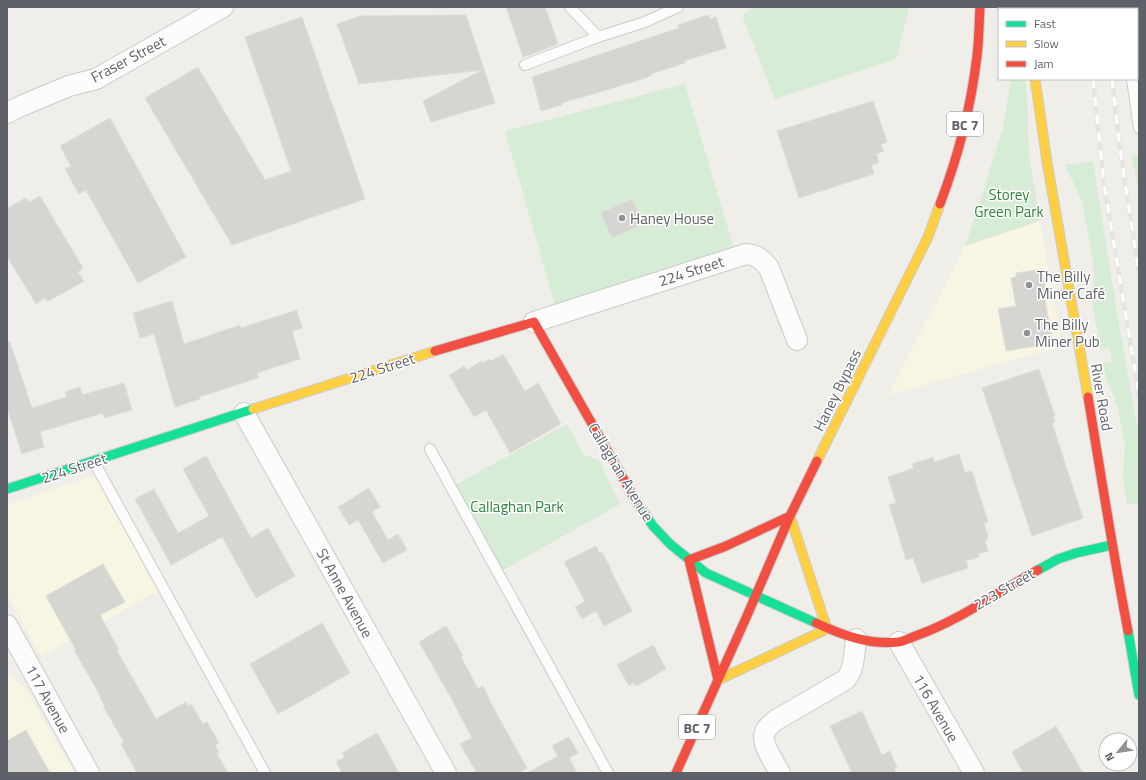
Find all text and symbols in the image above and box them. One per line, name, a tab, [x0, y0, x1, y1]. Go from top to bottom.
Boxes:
legend	[998, 8, 1138, 80]
text: Fast	[1034, 14, 1057, 33]
street label: Fraser Street	[86, 29, 170, 88]
text: Slow	[1034, 34, 1059, 53]
text: Jam	[1034, 54, 1054, 73]
road number: BC 7	[947, 112, 983, 136]
park label: Storey Green Park	[974, 183, 1044, 223]
place label: Haney House	[630, 207, 714, 230]
marker: Haney House	[617, 213, 627, 223]
street label: 224 Street	[656, 249, 727, 292]
place label: The Billy Miner Café	[1037, 265, 1105, 305]
marker: The Billy Miner Café	[1024, 280, 1034, 290]
place label: The Billy Miner Pub	[1035, 313, 1100, 353]
marker: The Billy Miner Pub	[1022, 328, 1032, 338]
street label: Haney Bypass	[807, 345, 867, 435]
street label: 224 Street	[347, 346, 418, 389]
street label: River Road	[1085, 361, 1119, 433]
street label: Callaghan Avenue	[582, 418, 660, 526]
street label: 224 Street	[39, 446, 110, 489]
park label: Callaghan Park	[470, 495, 564, 518]
street label: St Anne Avenue	[311, 544, 379, 642]
street label: 223 Street	[969, 562, 1039, 616]
street label: 117 Avenue	[20, 660, 76, 738]
street label: 116 Avenue	[907, 670, 965, 746]
road number: BC 7	[679, 715, 715, 739]
north arrow	[1098, 732, 1138, 772]
text: N	[1101, 750, 1118, 764]

